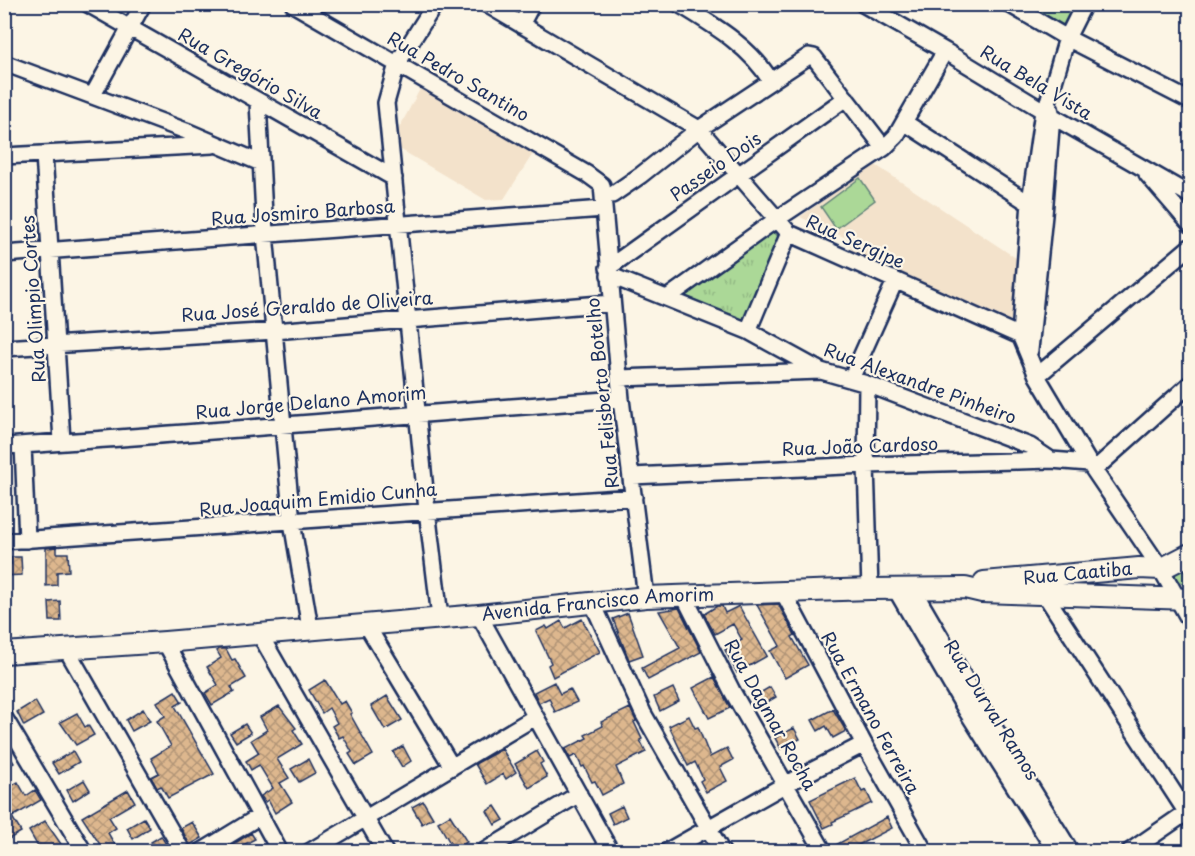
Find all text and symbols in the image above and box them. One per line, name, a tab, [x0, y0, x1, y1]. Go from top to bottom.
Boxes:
street label: Rua Gregório Silva	[174, 20, 328, 125]
street label: Rua Pedro Santino	[383, 24, 535, 127]
street label: Rua Bela Vista	[976, 38, 1099, 126]
street label: Passeio Dois	[664, 124, 766, 207]
street label: Rua Josmiro Barbosa	[210, 192, 396, 231]
street label: Rua Sergipe	[802, 207, 909, 274]
street label: Rua Olimpio Cortes	[13, 214, 52, 384]
street label: Rua José Geraldo de Oliveira	[180, 283, 434, 328]
street label: Rua Felisberto Botelho	[578, 296, 625, 490]
street label: Rua Alexandre Pinheiro	[821, 335, 1021, 430]
street label: Rua Jorge Delano Amorim	[194, 378, 427, 425]
street label: Rua João Cardoso	[781, 429, 939, 462]
street label: Rua Joaquim Emidio Cunha	[198, 475, 439, 522]
street label: Rua Caatiba	[1022, 554, 1133, 590]
street label: Avenida Francisco Amorim	[480, 580, 715, 627]
street label: Rua Ermano Ferreira	[815, 626, 928, 799]
street label: Rua Dagmar Rocha	[718, 634, 824, 795]
street label: Rua Durval Ramos	[938, 634, 1046, 785]

